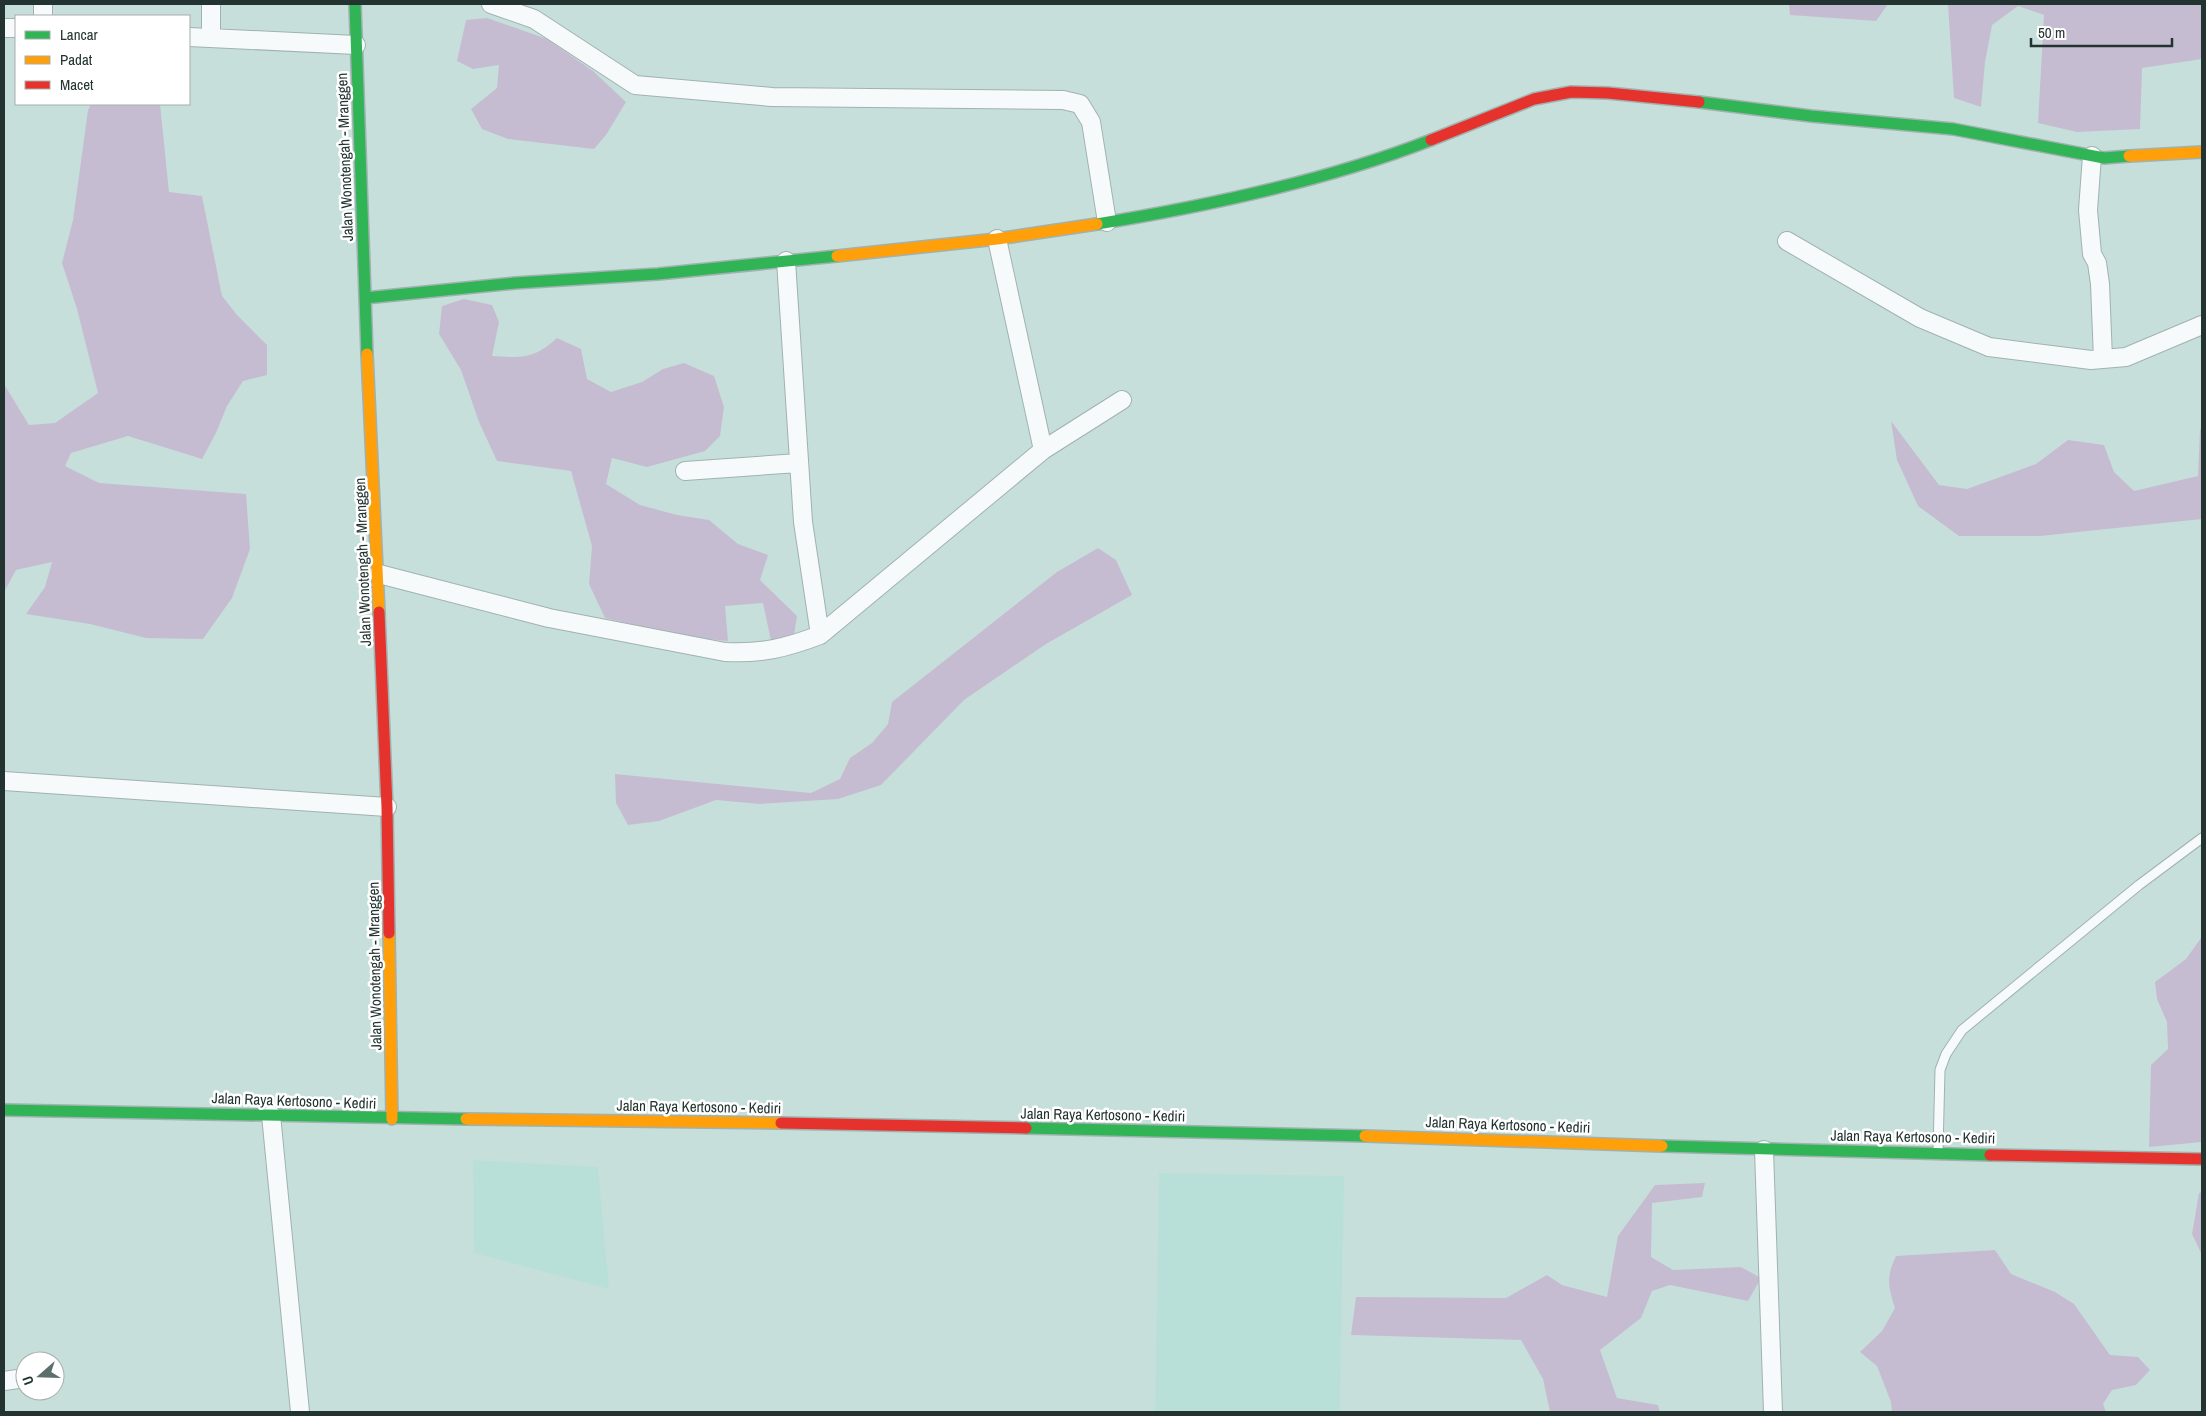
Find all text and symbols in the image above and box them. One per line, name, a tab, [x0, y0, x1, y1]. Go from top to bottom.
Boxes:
legend	[15, 15, 190, 105]
scale bar	[2031, 15, 2172, 47]
text: 50 m	[2038, 22, 2065, 43]
text: Lancar	[60, 24, 98, 45]
text: Padat	[60, 49, 93, 70]
street label: Jalan Wonotengah - Mranggen	[331, 72, 358, 242]
text: Macet	[60, 74, 94, 95]
street label: Jalan Wonotengah - Mranggen	[349, 477, 376, 647]
street label: Jalan Wonotengah - Mranggen	[363, 881, 386, 1051]
street label: Jalan Raya Kertosono - Kediri	[211, 1087, 377, 1114]
street label: Jalan Raya Kertosono - Kediri	[616, 1095, 782, 1118]
street label: Jalan Raya Kertosono - Kediri	[1020, 1103, 1186, 1126]
street label: Jalan Raya Kertosono - Kediri	[1425, 1111, 1591, 1138]
street label: Jalan Raya Kertosono - Kediri	[1830, 1125, 1996, 1148]
north arrow	[15, 1351, 65, 1401]
text: U	[18, 1373, 38, 1387]

